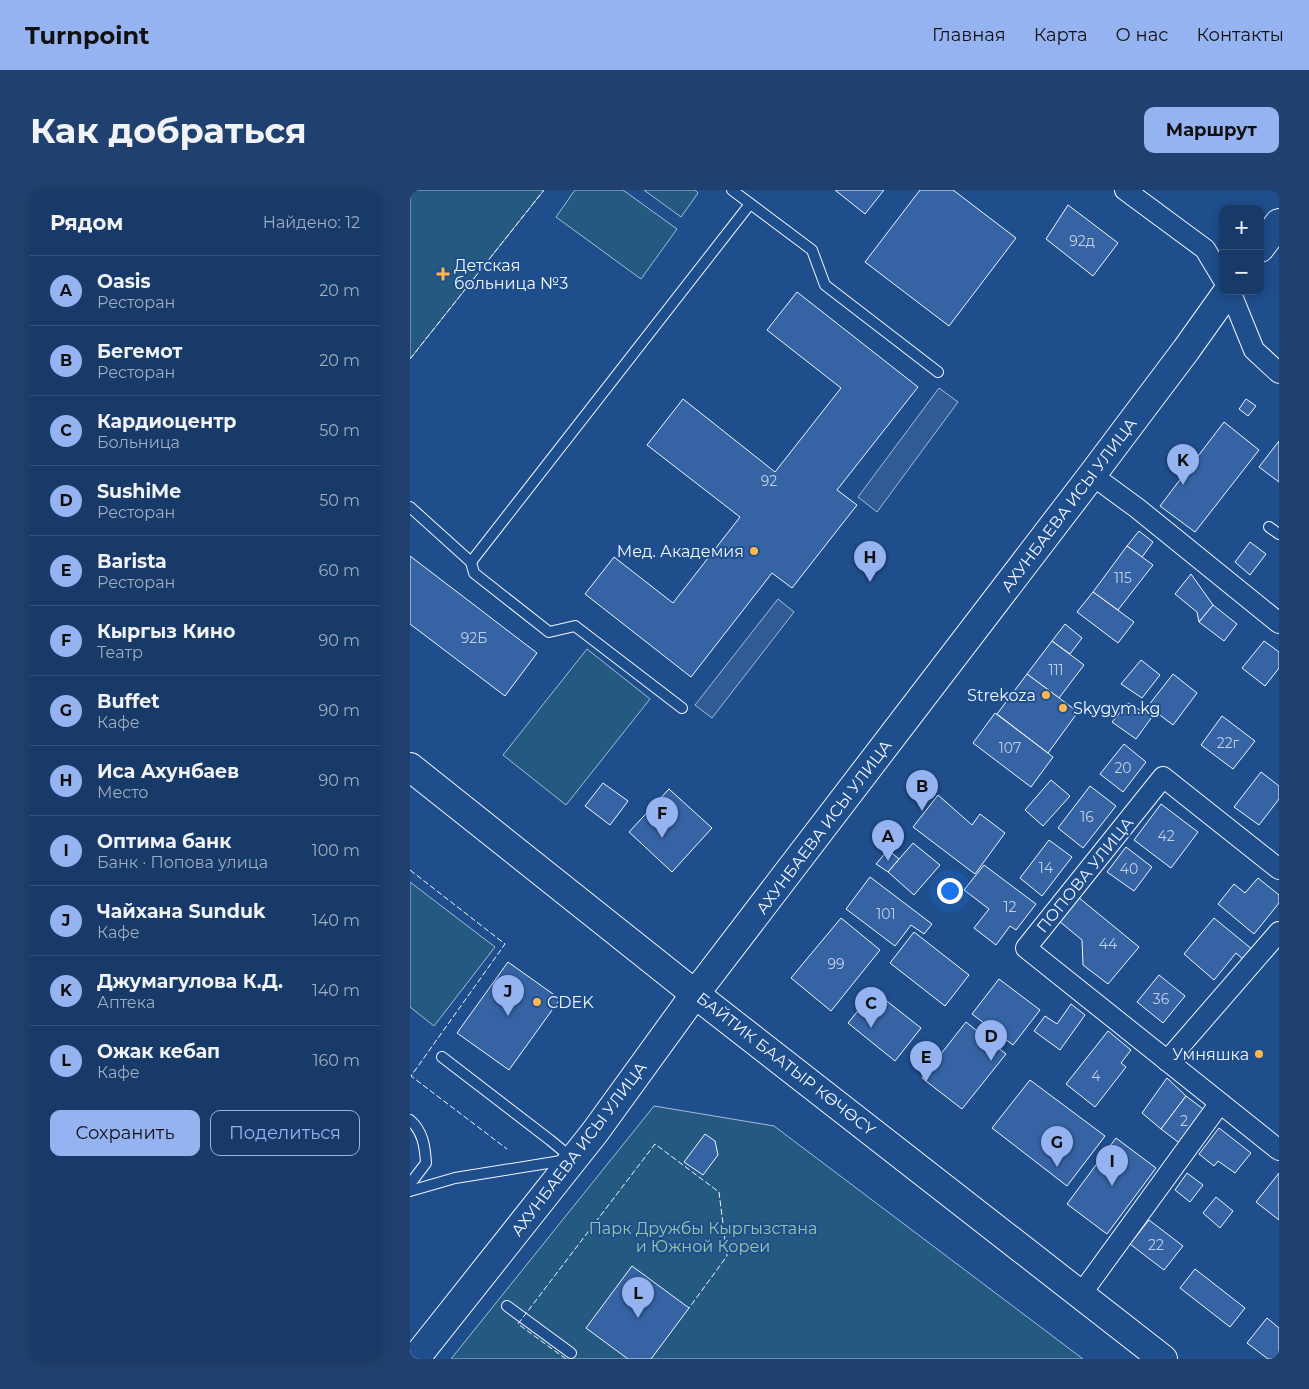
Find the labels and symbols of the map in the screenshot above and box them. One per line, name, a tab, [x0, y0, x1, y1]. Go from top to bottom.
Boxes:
house number: 92д	[1069, 232, 1095, 250]
place label: Детская больница №3	[454, 256, 568, 293]
marker: Детская больница №3	[436, 267, 450, 281]
street label: АХУНБАЕВА ИСЫ УЛИЦА	[997, 414, 1141, 596]
pin: K	[1167, 444, 1199, 485]
house number: 92	[761, 472, 777, 490]
pin: H	[854, 541, 886, 582]
place label: Мед. Академия	[617, 542, 744, 561]
marker: Мед. Академия	[748, 545, 760, 557]
house number: 115	[1114, 569, 1132, 587]
house number: 92Б	[461, 629, 487, 647]
house number: 111	[1048, 661, 1064, 679]
place label: Strekoza	[967, 686, 1036, 705]
marker: Strekoza	[1040, 689, 1052, 701]
place label: Skygym.kg	[1073, 699, 1161, 718]
marker: Skygym.kg	[1057, 702, 1069, 714]
house number: 22г	[1217, 734, 1240, 752]
street label: АХУНБАЕВА ИСЫ УЛИЦА	[752, 736, 896, 918]
house number: 107	[999, 739, 1021, 757]
house number: 20	[1114, 759, 1132, 777]
pin: B	[906, 770, 938, 811]
pin: F	[646, 797, 678, 838]
house number: 16	[1080, 808, 1094, 826]
street label: ПОПОВА УЛИЦА	[1033, 813, 1137, 937]
pin: A	[872, 820, 904, 861]
house number: 42	[1157, 827, 1175, 845]
house number: 14	[1039, 859, 1054, 877]
house number: 40	[1120, 860, 1138, 878]
your location	[937, 878, 963, 904]
house number: 12	[1003, 898, 1017, 916]
house number: 101	[876, 905, 896, 923]
house number: 44	[1099, 935, 1118, 953]
house number: 99	[827, 955, 845, 973]
pin: J	[492, 975, 524, 1016]
pin: C	[855, 987, 887, 1028]
street label: БАЙТИК БААТЫР КӨЧӨСҮ	[693, 988, 880, 1140]
house number: 36	[1153, 990, 1170, 1008]
place label: CDEK	[547, 993, 594, 1012]
marker: CDEK	[531, 996, 543, 1008]
pin: D	[975, 1020, 1007, 1061]
pin: E	[910, 1041, 942, 1082]
place label: Умняшка	[1172, 1045, 1249, 1064]
marker: Умняшка	[1253, 1048, 1265, 1060]
street label: АХУНБАЕВА ИСЫ УЛИЦА	[507, 1058, 651, 1240]
house number: 4	[1091, 1067, 1101, 1085]
house number: 2	[1180, 1112, 1188, 1130]
pin: G	[1041, 1126, 1073, 1167]
pin: I	[1096, 1145, 1128, 1186]
park label: Парк Дружбы Кыргызстана и Южной Кореи	[589, 1219, 817, 1256]
house number: 22	[1148, 1236, 1164, 1254]
pin: L	[622, 1277, 654, 1318]

